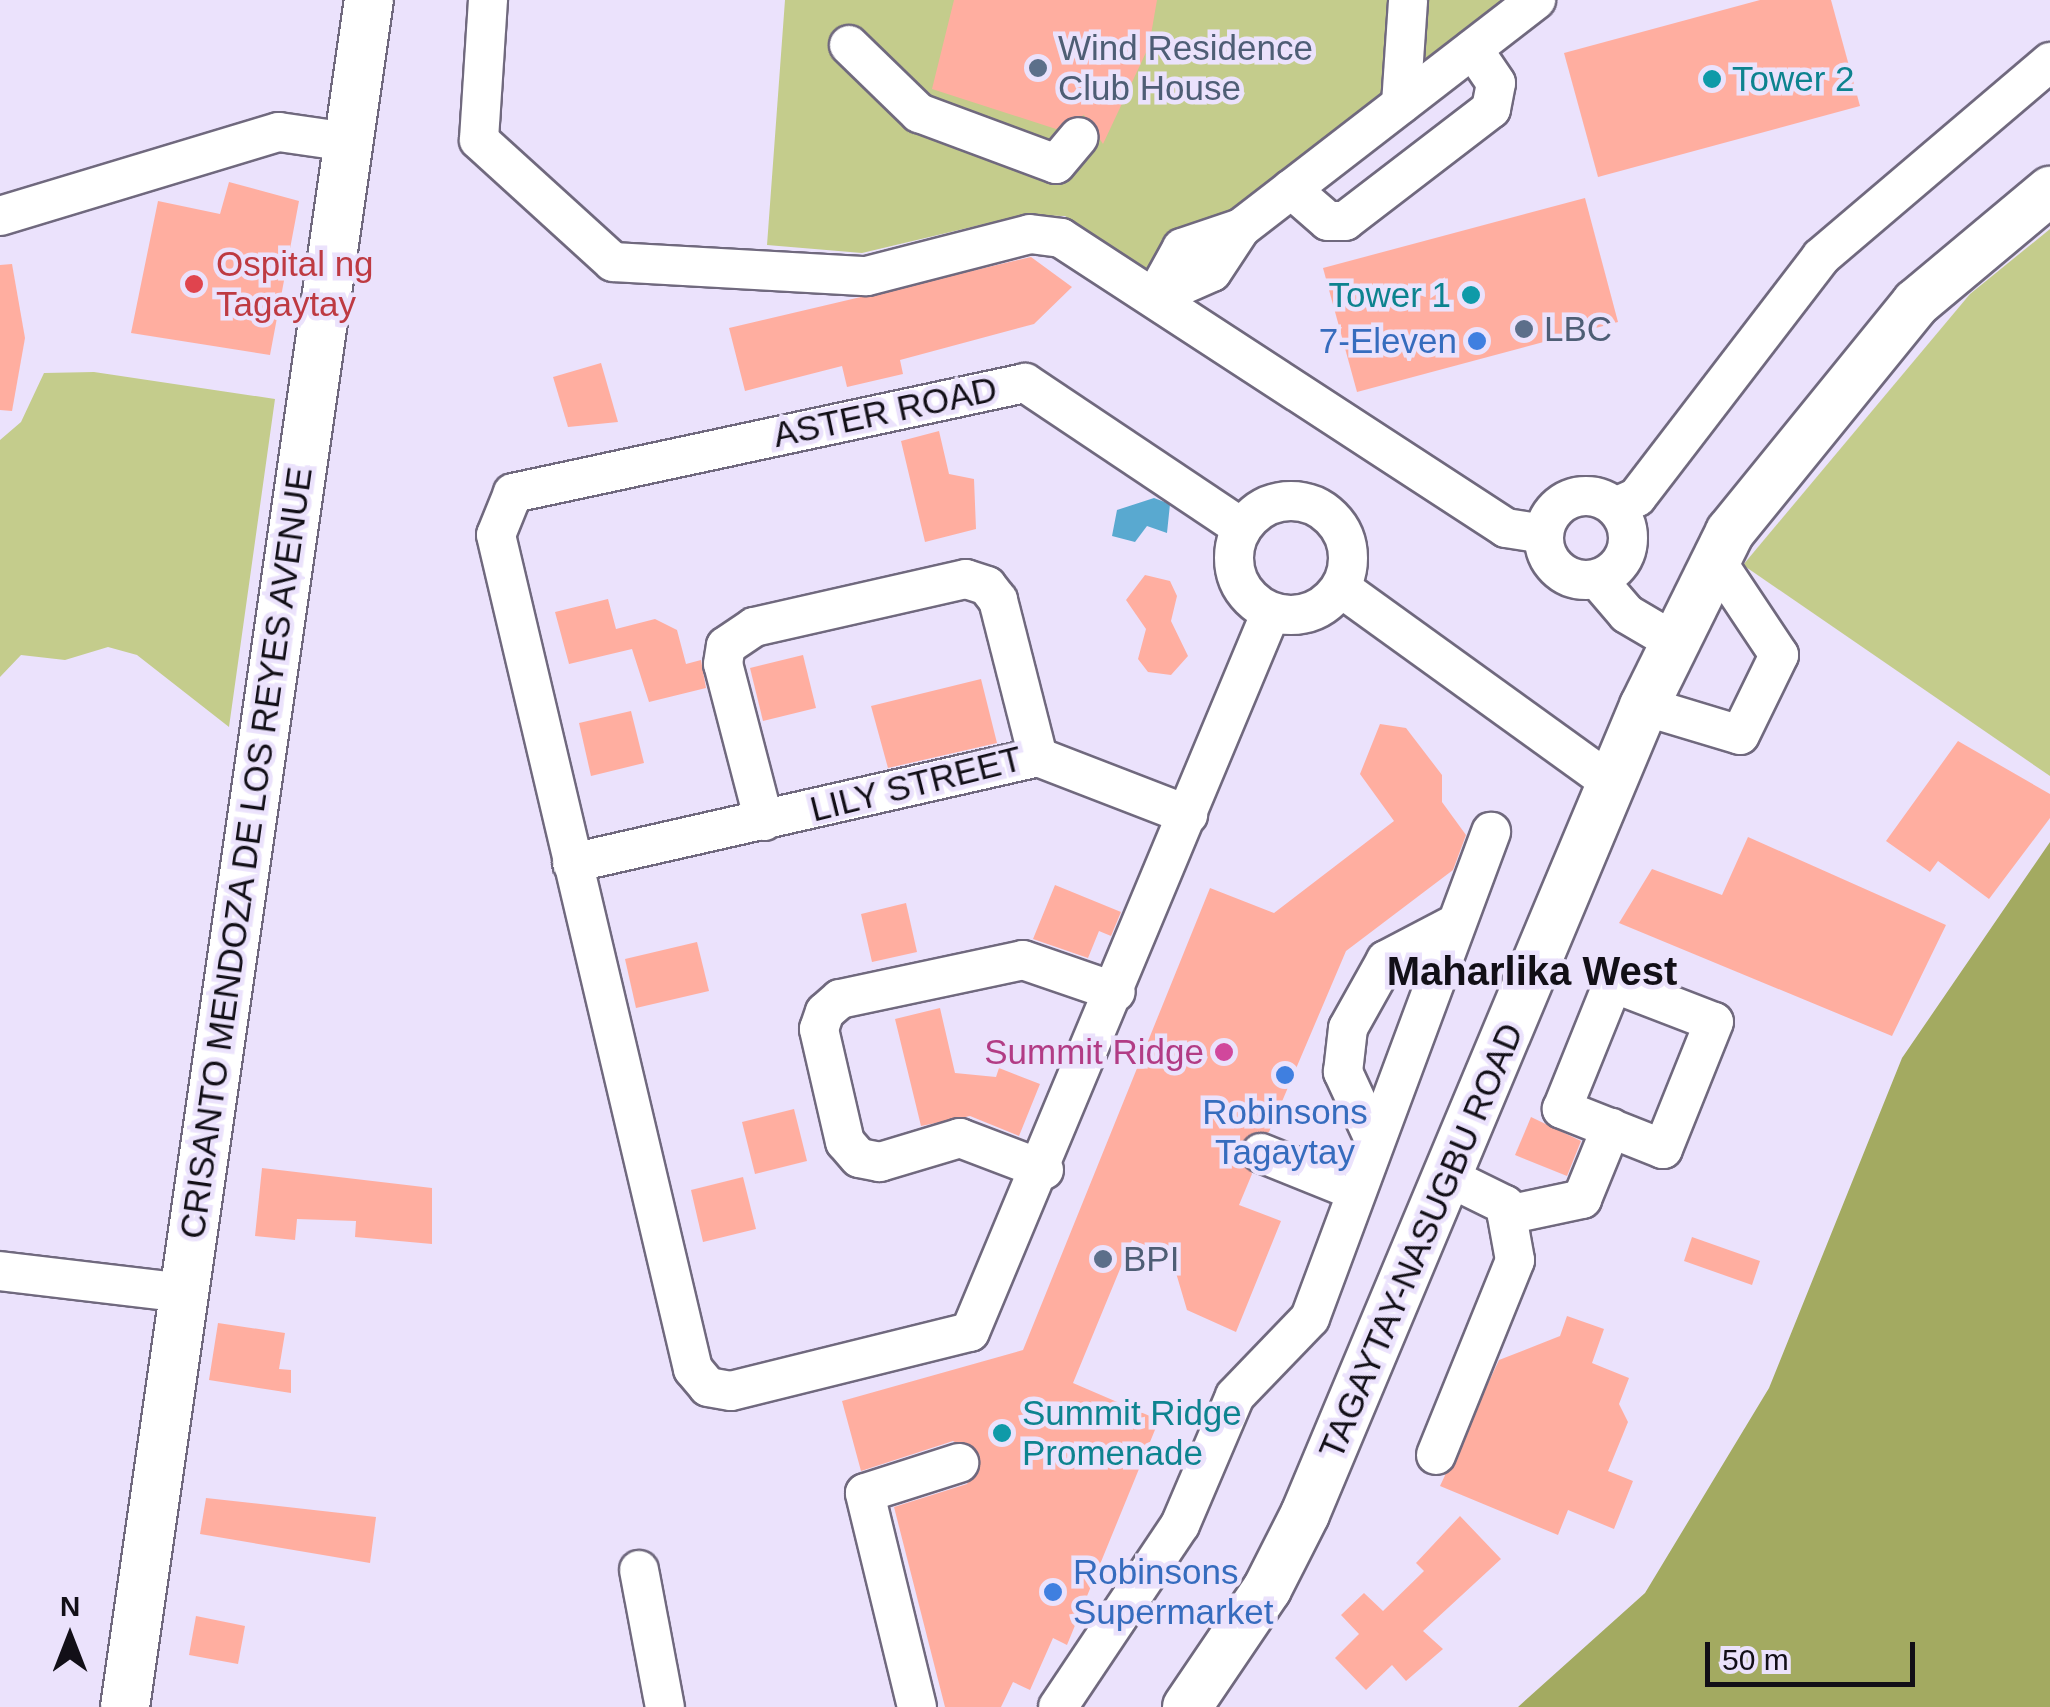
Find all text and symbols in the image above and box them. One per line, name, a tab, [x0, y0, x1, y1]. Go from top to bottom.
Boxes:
place label: Wind Residence Club House	[1058, 27, 1313, 109]
marker: Wind Residence Club House	[1027, 57, 1049, 79]
place label: Tower 2	[1732, 58, 1855, 100]
marker: Tower 2	[1701, 68, 1723, 90]
place label: Ospital ng Tagaytay	[216, 243, 374, 325]
marker: Ospital ng Tagaytay	[181, 271, 207, 297]
place label: Tower 1	[1328, 274, 1451, 316]
marker: Tower 1	[1460, 284, 1482, 306]
place label: LBC	[1544, 308, 1612, 350]
marker: LBC	[1513, 318, 1535, 340]
place label: 7-Eleven	[1319, 320, 1457, 362]
marker: 7-Eleven	[1466, 330, 1488, 352]
street label: ASTER ROAD	[769, 368, 1001, 456]
street label: CRISANTO MENDOZA DE LOS REYES AVENUE	[171, 463, 321, 1243]
street label: LILY STREET	[806, 737, 1026, 831]
district label: Maharlika West	[1387, 947, 1677, 995]
street label: TAGAYTAY-NASUGBU ROAD	[1310, 1017, 1532, 1465]
place label: Summit Ridge	[984, 1031, 1204, 1073]
marker: Summit Ridge	[1213, 1041, 1235, 1063]
marker: Robinsons Tagaytay	[1274, 1064, 1296, 1086]
place label: Robinsons Tagaytay	[1202, 1091, 1368, 1173]
place label: BPI	[1123, 1238, 1179, 1280]
marker: BPI	[1092, 1248, 1114, 1270]
place label: Summit Ridge Promenade	[1022, 1392, 1242, 1474]
marker: Summit Ridge Promenade	[991, 1422, 1013, 1444]
place label: Robinsons Supermarket	[1073, 1551, 1273, 1633]
marker: Robinsons Supermarket	[1042, 1581, 1064, 1603]
north arrow	[20, 1587, 120, 1687]
text: N	[60, 1591, 80, 1622]
scale bar	[1710, 1622, 1920, 1684]
text: 50 m	[1722, 1643, 1789, 1676]

